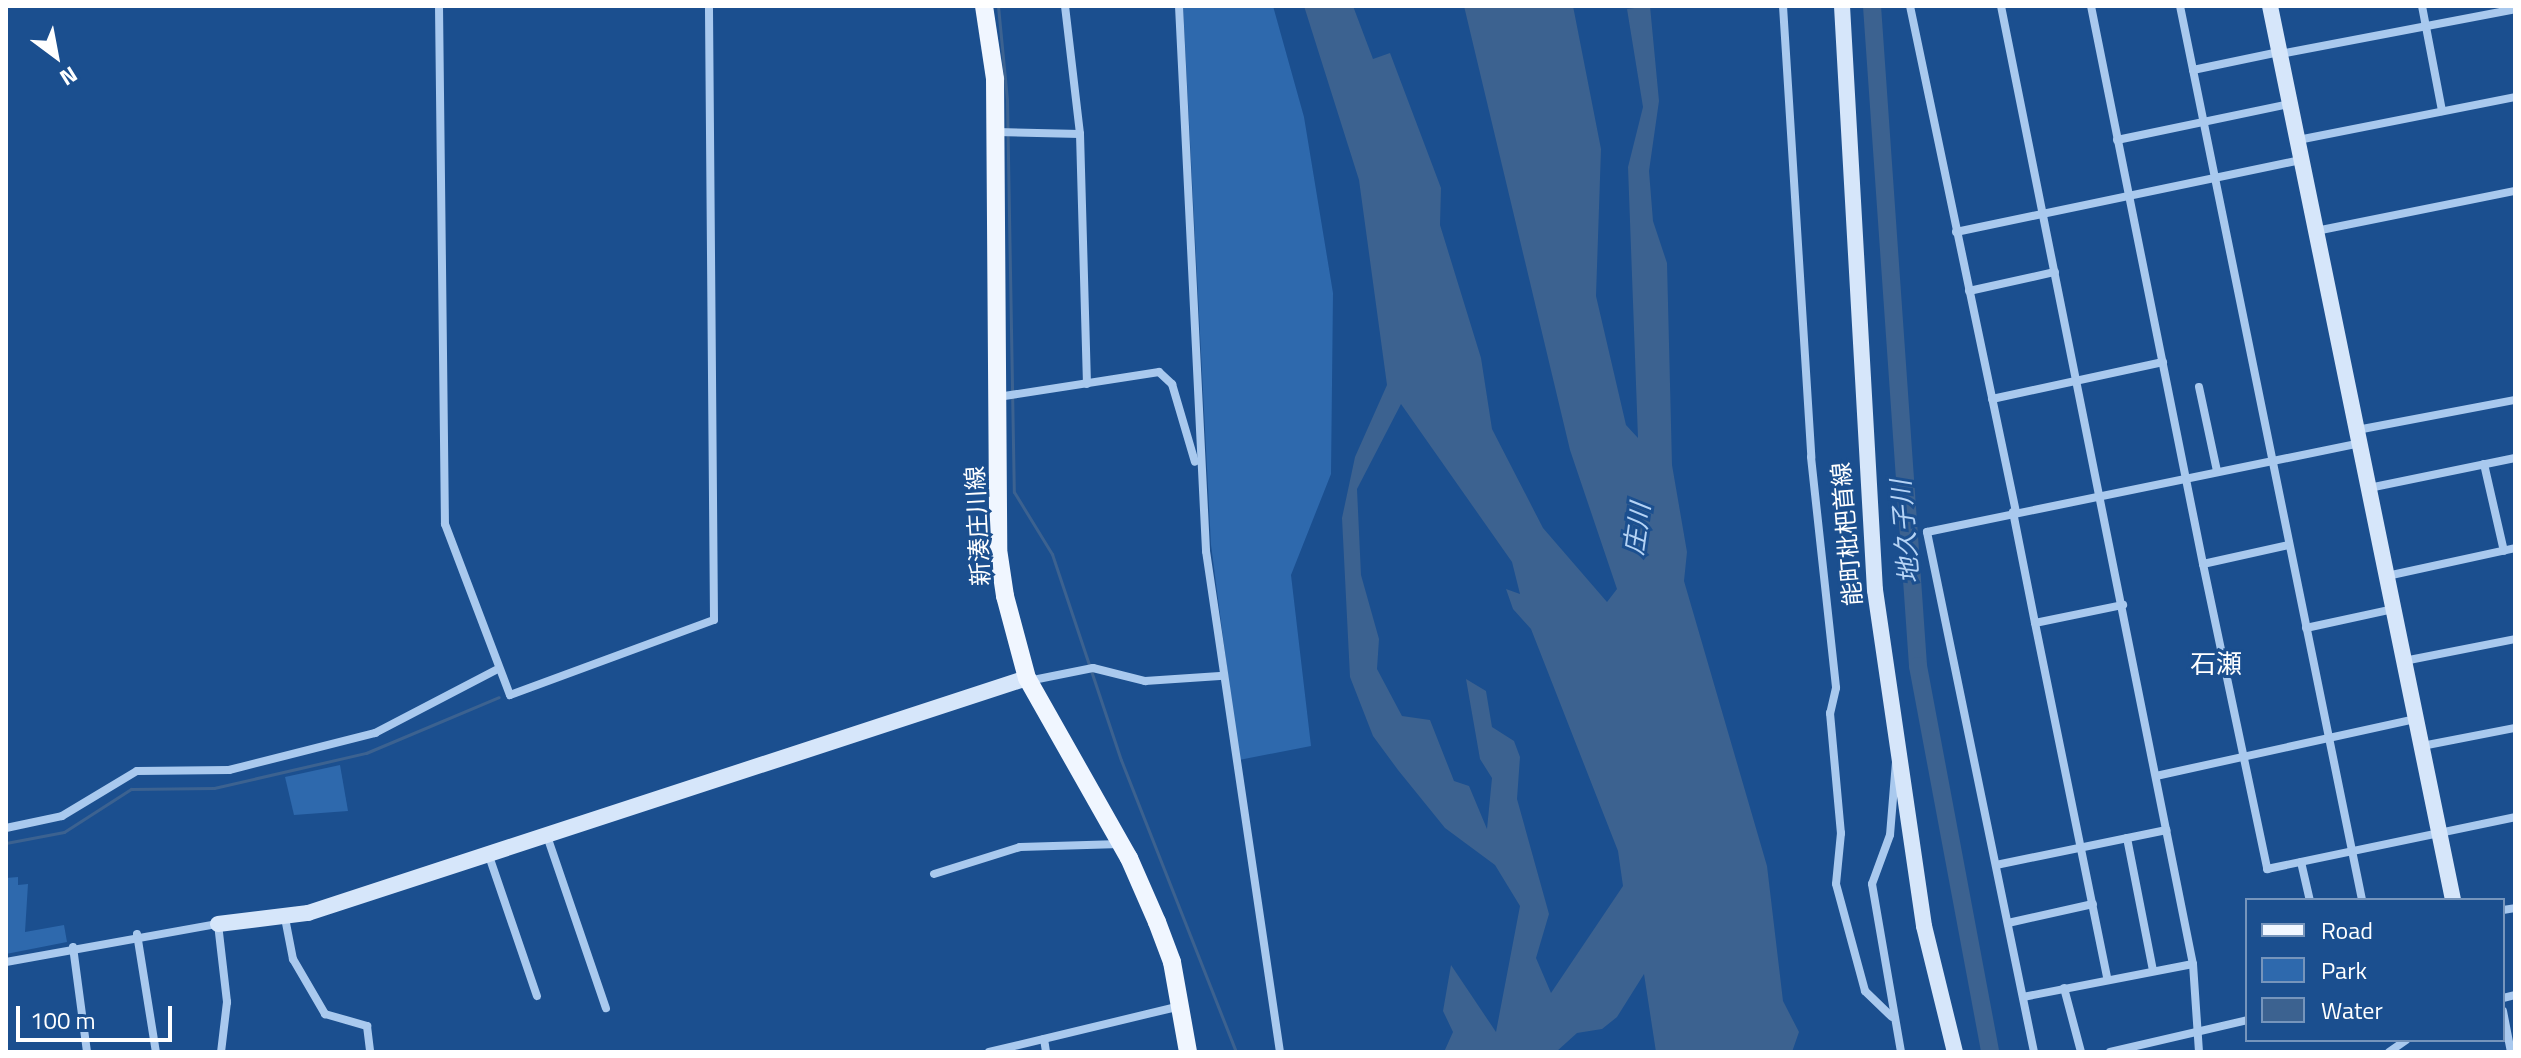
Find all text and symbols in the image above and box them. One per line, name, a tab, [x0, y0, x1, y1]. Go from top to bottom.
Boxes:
north arrow	[16, 16, 96, 96]
text: N	[53, 58, 84, 95]
street label: 能町枇杷首線	[1826, 461, 1868, 607]
street label: 新湊庄川線	[960, 465, 996, 587]
water label: 地久子川	[1885, 479, 1925, 585]
water label: 庄川	[1618, 501, 1656, 557]
district label: 石瀬	[2190, 648, 2242, 680]
legend	[2245, 898, 2505, 1042]
text: Road	[2321, 912, 2373, 948]
text: Park	[2321, 952, 2367, 988]
scale bar	[20, 990, 176, 1040]
text: Water	[2321, 992, 2383, 1028]
text: 100 m	[30, 1002, 96, 1038]

